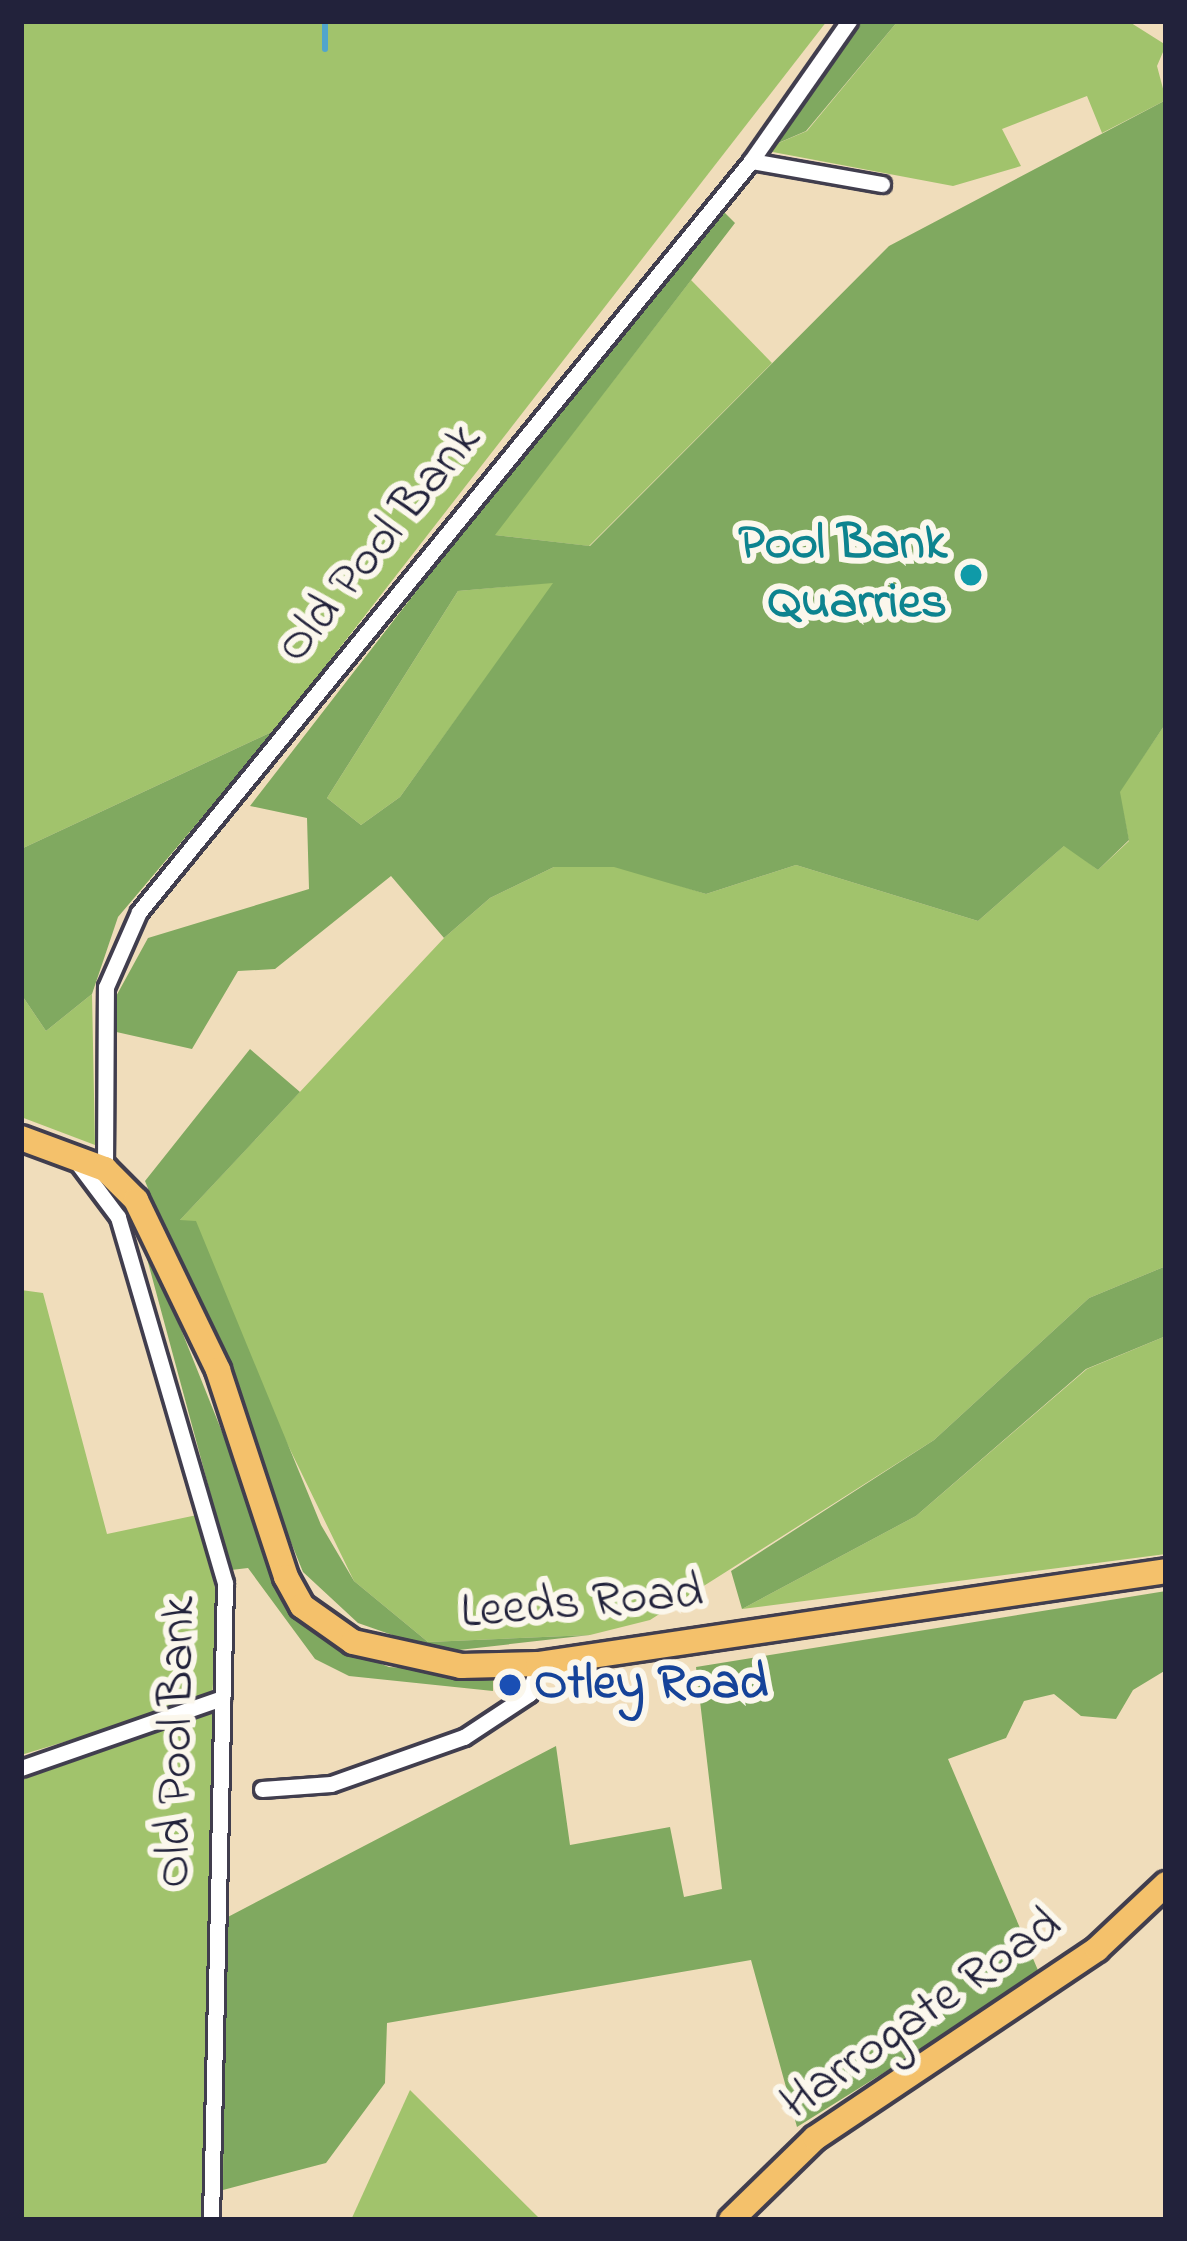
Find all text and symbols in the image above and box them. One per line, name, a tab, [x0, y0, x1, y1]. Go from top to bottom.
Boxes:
street label: Old Pool Bank	[264, 411, 496, 677]
place label: Pool Bank Quarries	[738, 515, 947, 635]
marker: Pool Bank Quarries	[958, 562, 984, 588]
street label: Leeds Road	[458, 1563, 706, 1645]
street label: Old Pool Bank	[145, 1595, 211, 1889]
place label: Otley Road	[534, 1654, 768, 1716]
marker: Otley Road	[497, 1672, 523, 1698]
street label: Harrogate Road	[770, 1895, 1074, 2135]

